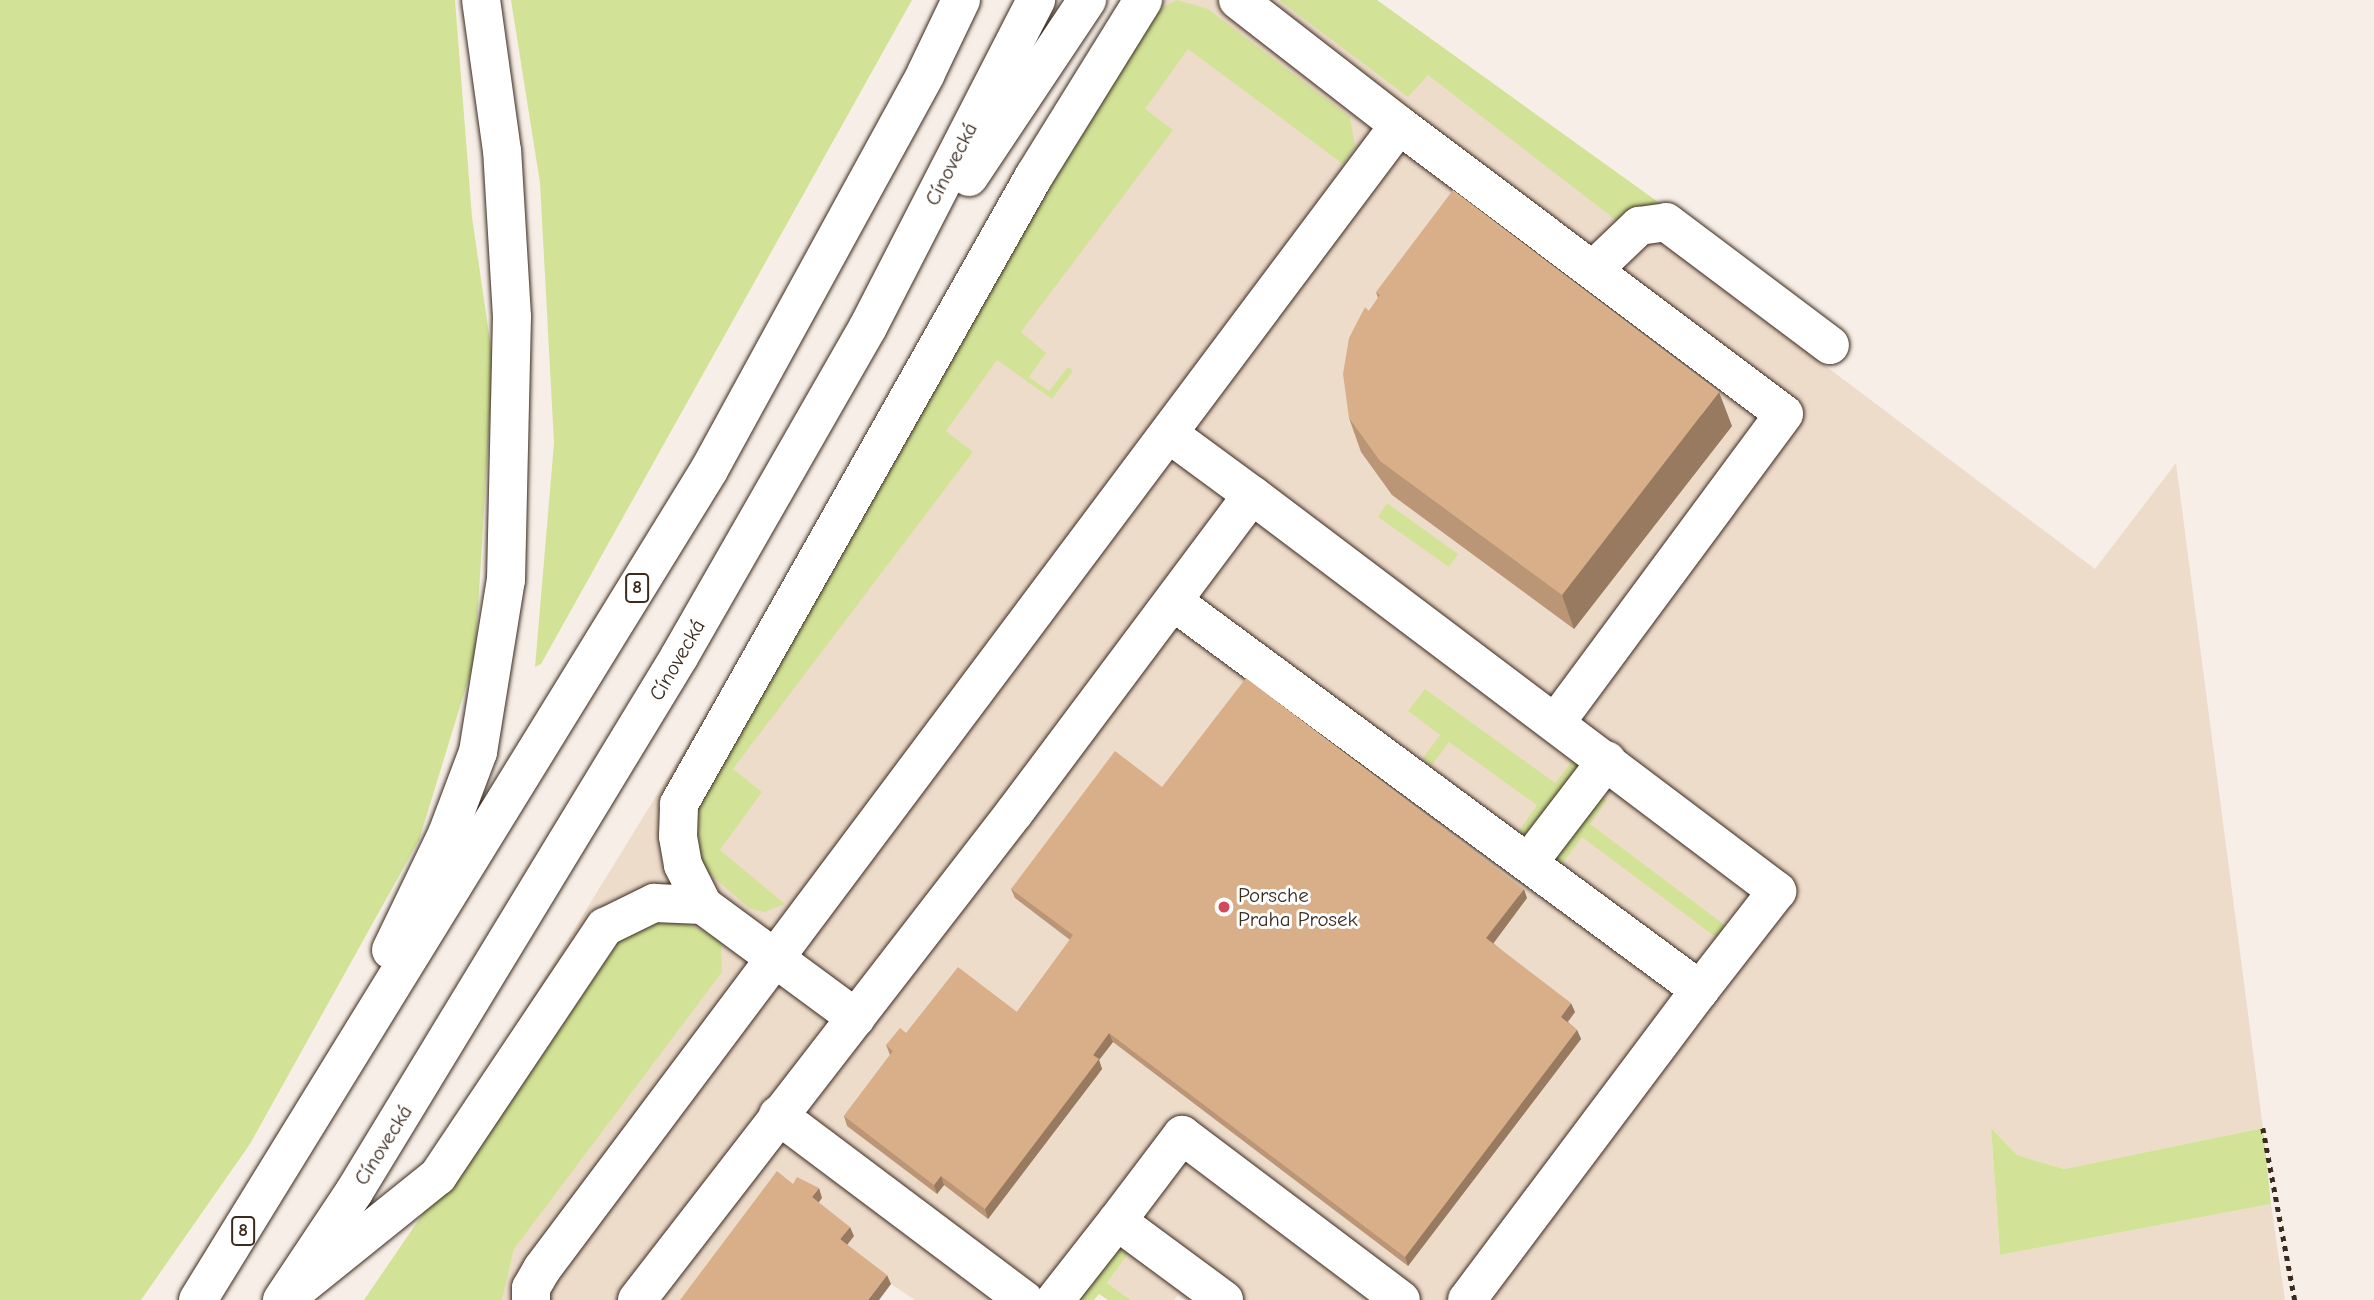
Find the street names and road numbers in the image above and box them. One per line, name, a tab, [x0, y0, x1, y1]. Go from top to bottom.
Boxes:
street label: Cínovecká	[919, 118, 983, 210]
road number: 8	[625, 572, 649, 604]
street label: Cínovecká	[644, 615, 710, 705]
street label: Cínovecká	[349, 1100, 417, 1190]
road number: 8	[231, 1216, 255, 1246]

